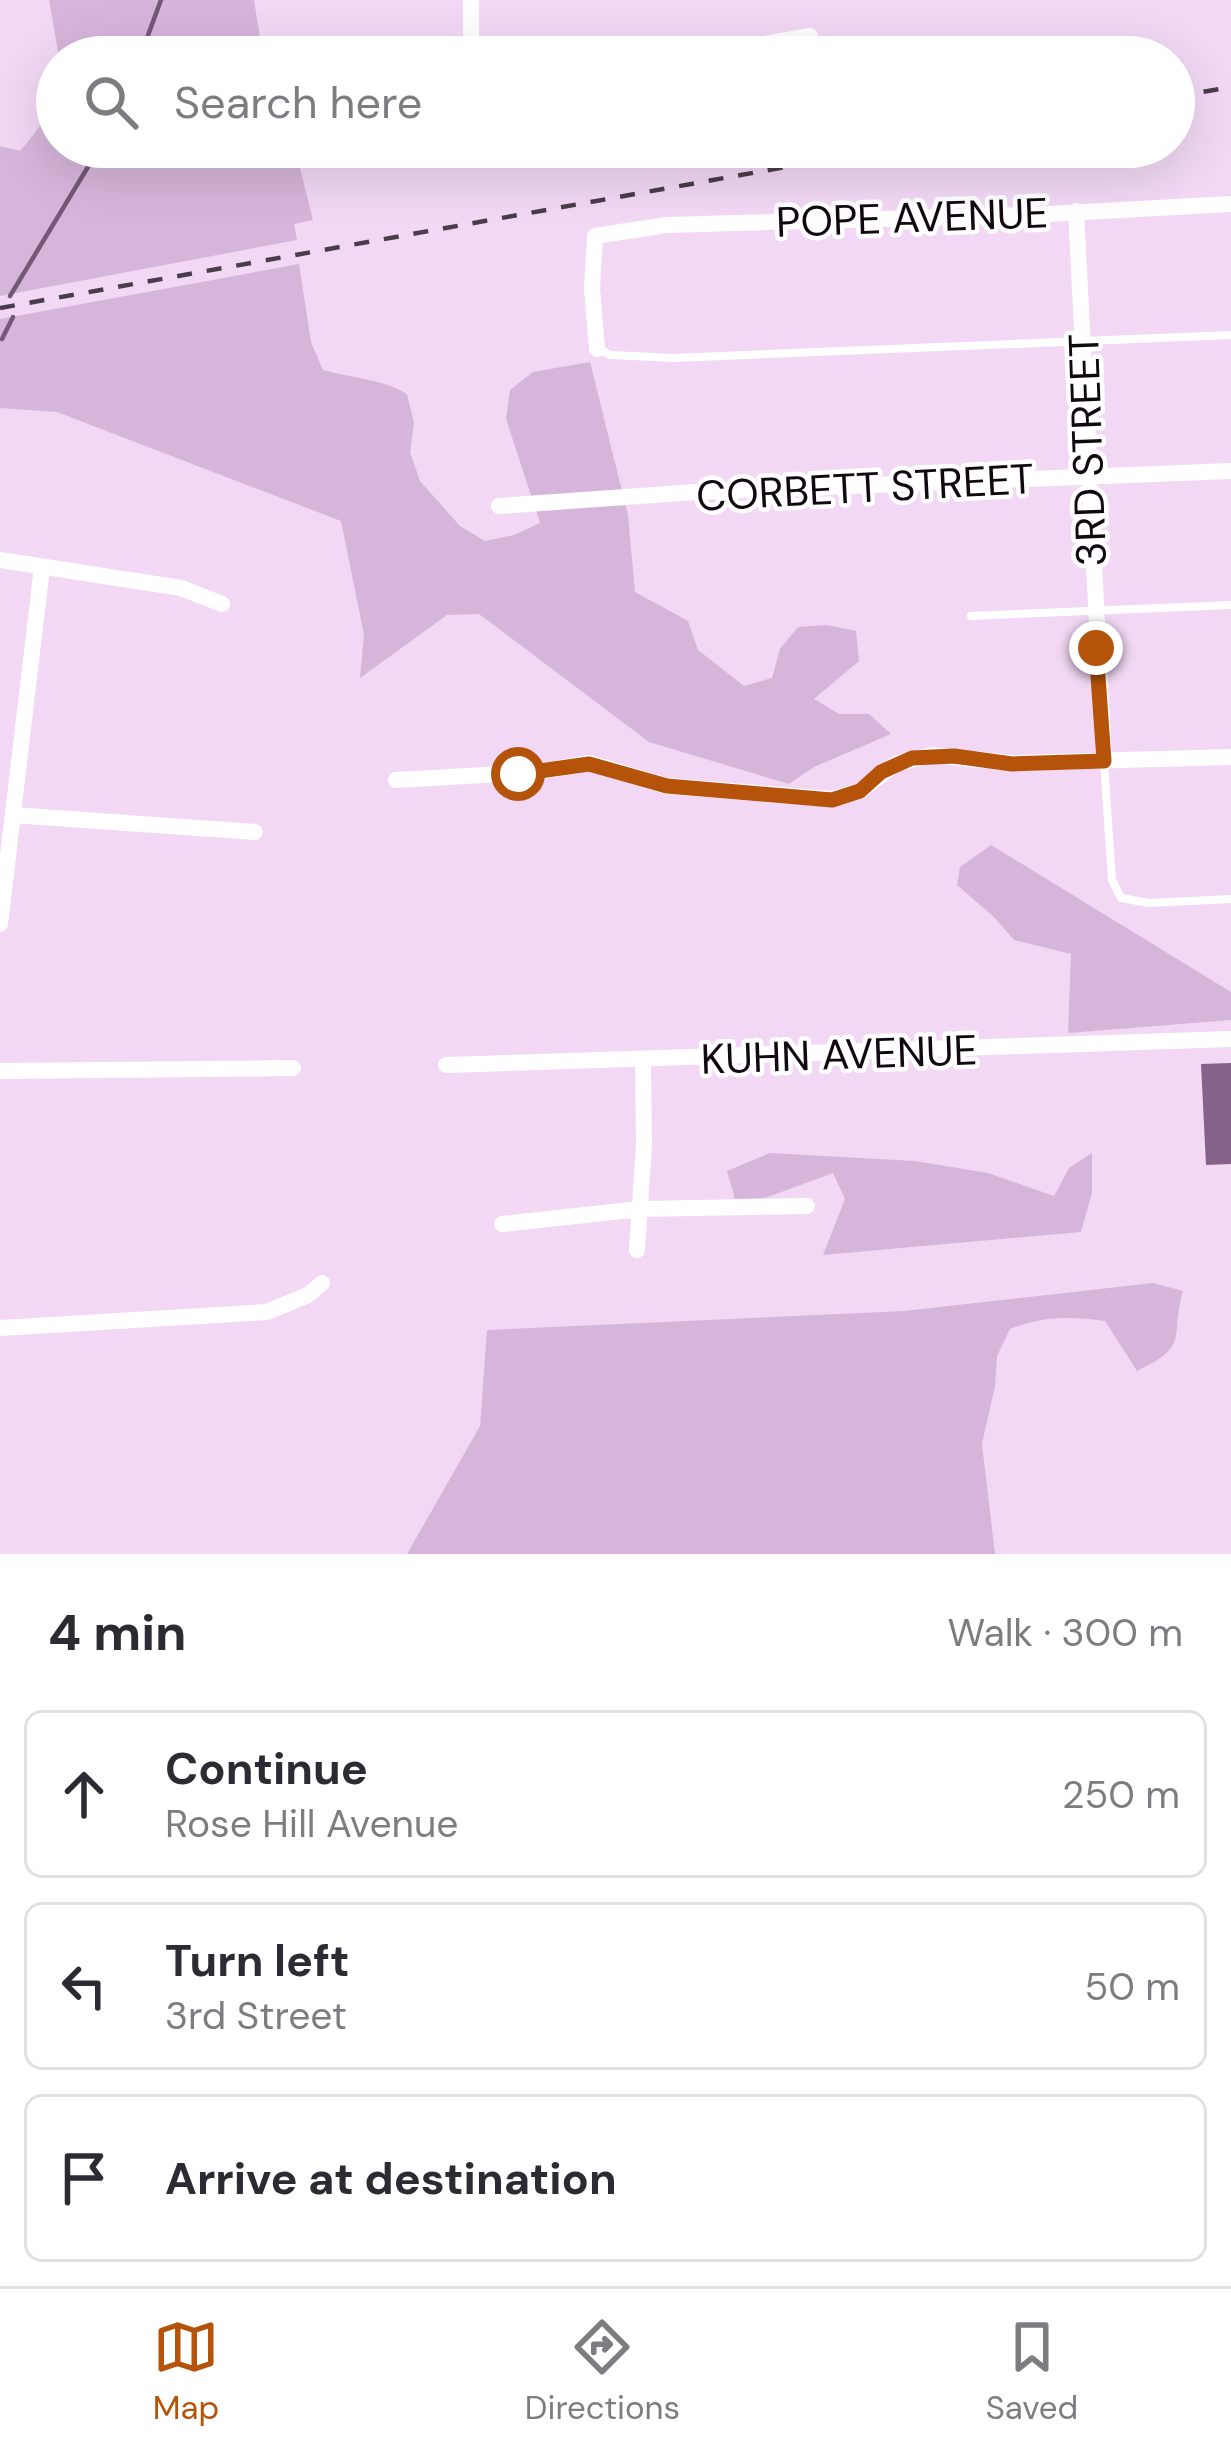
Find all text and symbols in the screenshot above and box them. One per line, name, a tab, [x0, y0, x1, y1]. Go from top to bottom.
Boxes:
search box	[36, 36, 1195, 168]
icon: search	[78, 69, 144, 135]
text: Search here	[174, 73, 422, 132]
street label: POPE AVENUE	[775, 185, 1049, 250]
street label: 3RD STREET	[1056, 333, 1119, 567]
street label: CORBETT STREET	[695, 451, 1035, 524]
route end	[1069, 621, 1123, 675]
route start	[491, 747, 545, 801]
street label: KUHN AVENUE	[700, 1022, 978, 1087]
text: 4 min	[48, 1599, 187, 1666]
text: Walk · 300 m	[948, 1607, 1183, 1658]
text: Continue	[165, 1739, 368, 1798]
icon: ahead	[51, 1761, 117, 1827]
text: 250 m	[1062, 1769, 1180, 1820]
text: Rose Hill Avenue	[165, 1798, 458, 1849]
text: Turn left	[165, 1931, 349, 1990]
icon: left	[51, 1953, 117, 2019]
text: 50 m	[1084, 1961, 1180, 2012]
text: 3rd Street	[165, 1990, 347, 2041]
icon: arrive	[51, 2145, 117, 2211]
text: Arrive at destination	[165, 2149, 617, 2208]
tab: Map	[153, 2314, 219, 2429]
tab: Directions	[525, 2314, 680, 2429]
tab: Saved	[986, 2314, 1078, 2429]

